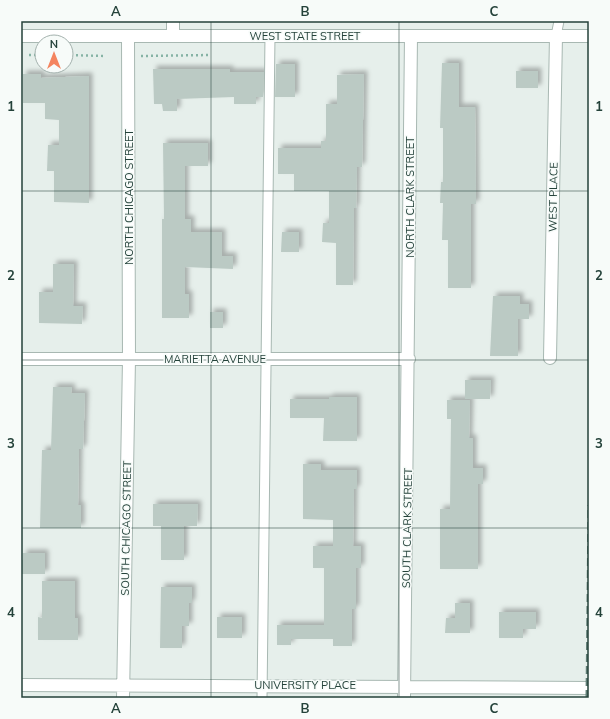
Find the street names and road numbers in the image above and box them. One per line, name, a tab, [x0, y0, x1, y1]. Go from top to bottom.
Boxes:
street label: WEST STATE STREET	[250, 29, 361, 43]
street label: NORTH CHICAGO STREET	[122, 129, 136, 265]
street label: NORTH CLARK STREET	[403, 136, 417, 258]
street label: WEST PLACE	[545, 162, 561, 232]
street label: MARIETTA AVENUE	[164, 352, 266, 366]
street label: SOUTH CHICAGO STREET	[118, 460, 134, 596]
street label: SOUTH CLARK STREET	[399, 467, 415, 588]
street label: UNIVERSITY PLACE	[254, 678, 356, 692]

